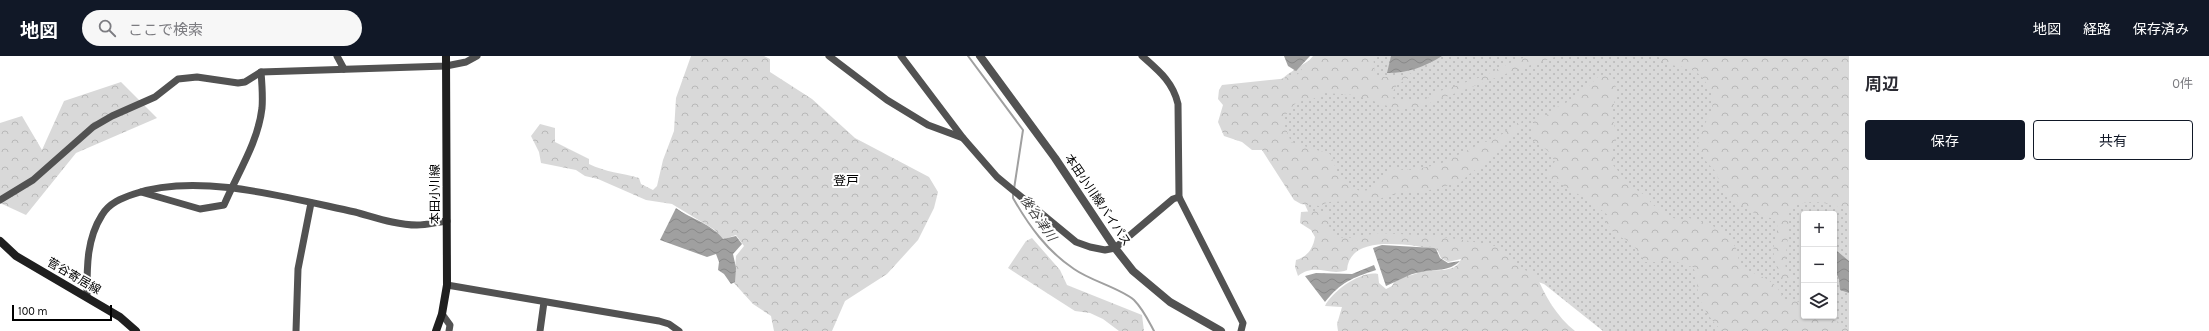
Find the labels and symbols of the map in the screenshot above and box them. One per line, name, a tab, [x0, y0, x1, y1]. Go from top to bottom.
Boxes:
street label: 本田小川線バイパス	[1062, 151, 1134, 249]
street label: 本田小川線	[428, 164, 442, 224]
district label: 登戸	[833, 173, 859, 188]
water label: 後谷津川	[1018, 193, 1061, 246]
street label: 菅谷寄居線	[45, 255, 103, 297]
scale bar	[12, 303, 112, 322]

